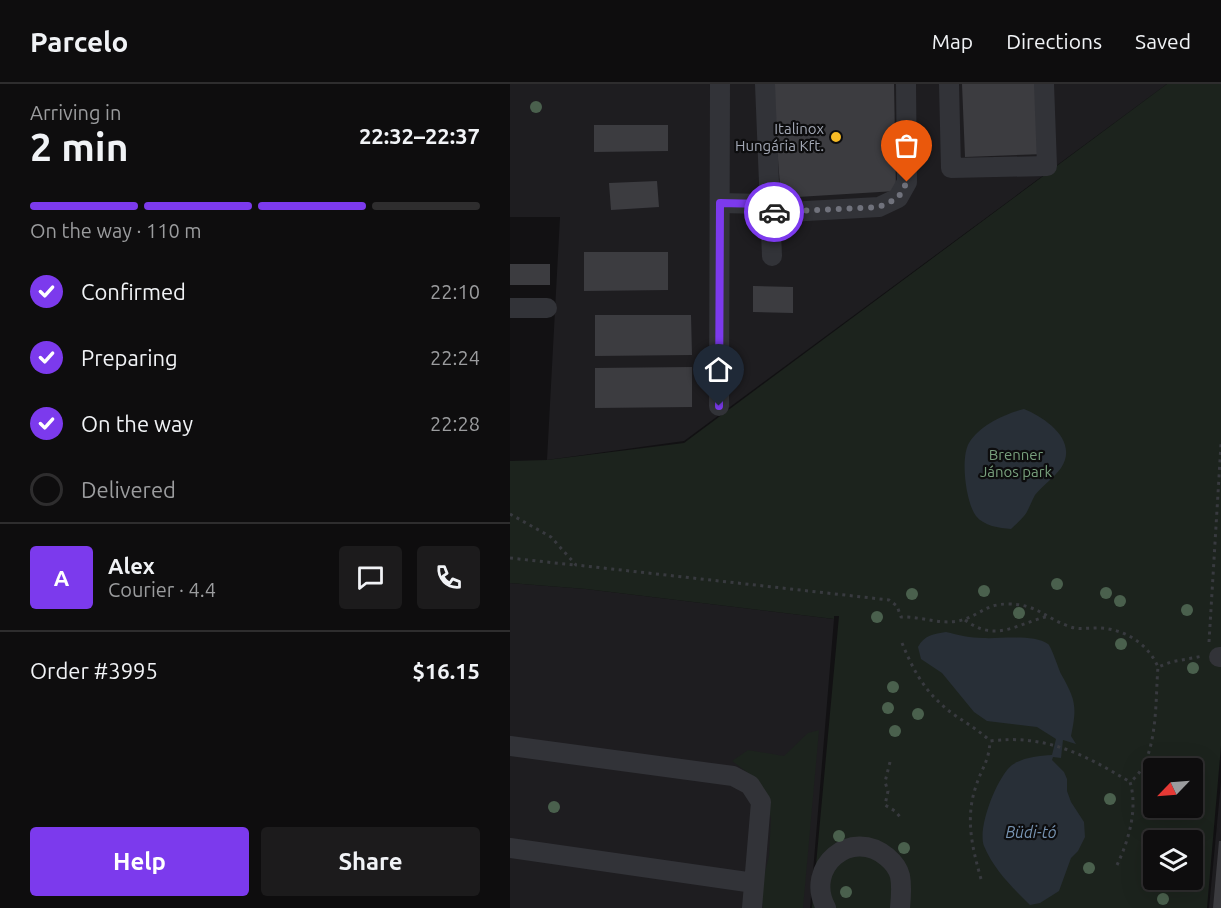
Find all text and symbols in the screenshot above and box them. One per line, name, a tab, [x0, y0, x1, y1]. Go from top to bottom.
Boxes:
text: Parcelo	[30, 26, 128, 57]
text: Map	[932, 29, 973, 53]
text: Directions	[1006, 29, 1102, 53]
text: Saved	[1135, 29, 1191, 53]
text: Arriving in	[30, 101, 121, 124]
place label: Italinox Hungária Kft.	[735, 120, 824, 154]
pin	[881, 120, 932, 182]
text: 22:32–22:37	[359, 123, 480, 148]
text: 2 min	[30, 125, 129, 168]
icon: bag	[890, 129, 923, 162]
marker: Italinox Hungária Kft.	[829, 130, 843, 144]
courier	[744, 182, 804, 242]
icon: car	[758, 196, 791, 229]
text: On the way · 110 m	[30, 219, 202, 242]
icon: check	[30, 275, 63, 308]
text: Confirmed	[81, 279, 186, 304]
text: 22:10	[430, 280, 480, 303]
icon: check	[30, 341, 63, 374]
pin	[693, 344, 744, 406]
text: Preparing	[81, 345, 178, 370]
text: 22:24	[430, 346, 480, 369]
icon: home	[702, 353, 735, 386]
icon: check	[30, 407, 63, 440]
text: On the way	[81, 411, 193, 436]
text: 22:28	[430, 412, 480, 435]
park label: Brenner János park	[980, 446, 1052, 480]
text: Delivered	[81, 477, 176, 502]
button: chat	[339, 546, 402, 609]
button: phone	[417, 546, 480, 609]
text: Alex	[108, 553, 155, 578]
text: A	[54, 565, 69, 590]
text: Courier · 4.4	[108, 578, 216, 601]
text: Order #3995	[30, 658, 158, 683]
text: $16.15	[413, 658, 480, 683]
north arrow	[1143, 758, 1203, 818]
map controls	[1143, 758, 1203, 890]
water label: Büdi-tó	[1005, 823, 1057, 841]
button: Help	[30, 827, 249, 896]
button: Share	[261, 827, 480, 896]
button: layers	[1143, 830, 1203, 890]

